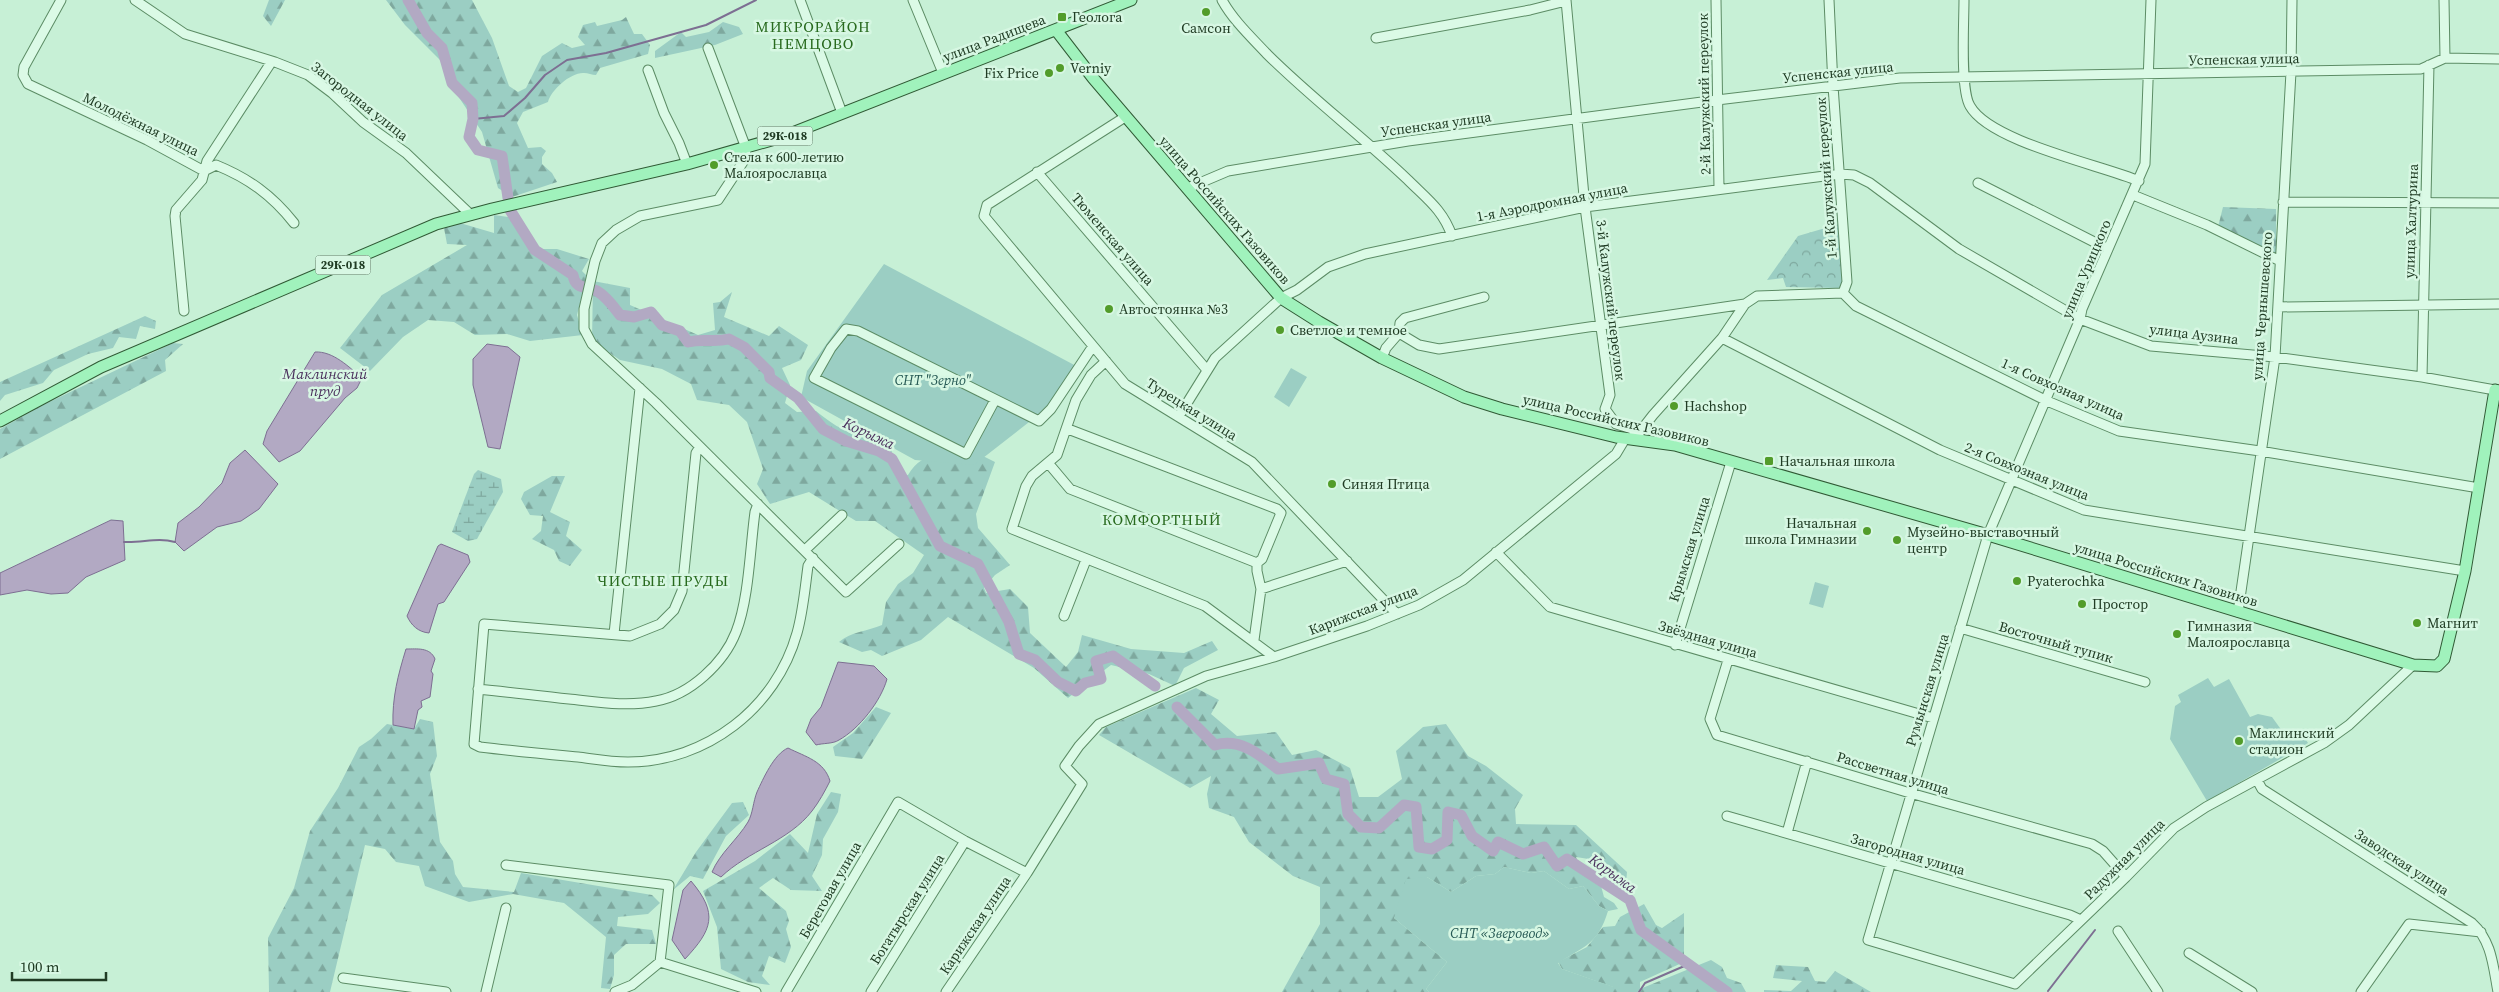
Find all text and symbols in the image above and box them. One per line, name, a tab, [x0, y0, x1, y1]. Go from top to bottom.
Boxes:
marker: Самсон	[1200, 6, 1212, 18]
place label: Геолога	[1072, 7, 1123, 27]
street label: улица Радищева	[940, 9, 1049, 67]
marker: Геолога	[1056, 11, 1068, 23]
street label: 2-й Калужский переулок	[1693, 13, 1715, 175]
district label: МИКРОРАЙОН НЕМЦОВО	[755, 16, 871, 54]
place label: Самсон	[1181, 18, 1231, 38]
street label: Успенская улица	[2188, 48, 2301, 70]
street label: Успенская улица	[1782, 56, 1895, 88]
street label: Загородная улица	[307, 57, 413, 146]
place label: Verniy	[1070, 58, 1112, 78]
marker: Verniy	[1054, 62, 1066, 74]
place label: Fix Price	[984, 63, 1039, 83]
marker: Fix Price	[1043, 67, 1055, 79]
street label: Молодёжная улица	[80, 87, 203, 161]
street label: 1-й Калужский переулок	[1810, 96, 1842, 259]
street label: Успенская улица	[1379, 106, 1493, 142]
road number: 29К-018	[758, 126, 812, 146]
street label: улица Российских Газовиков	[1155, 131, 1295, 289]
place label: Стела к 600-летию Малоярославца	[724, 147, 844, 183]
marker: Стела к 600-летию Малоярославца	[708, 159, 720, 171]
street label: улица Халтурина	[2399, 162, 2423, 279]
street label: 1-я Аэродромная улица	[1475, 177, 1630, 226]
street label: Тюменская улица	[1067, 188, 1159, 290]
street label: улица Урицкого	[2056, 216, 2116, 322]
street label: 3-й Калужский переулок	[1591, 219, 1631, 382]
street label: улица Чернышевского	[2247, 231, 2277, 381]
road number: 29К-018	[316, 256, 370, 274]
place label: Автостоянка №3	[1119, 299, 1228, 319]
marker: Автостоянка №3	[1103, 303, 1115, 315]
street label: улица Аузина	[2148, 319, 2240, 349]
place label: Светлое и темное	[1290, 320, 1407, 340]
marker: Светлое и темное	[1274, 324, 1286, 336]
street label: 1-я Совхозная улица	[1998, 353, 2128, 425]
water label: Маклинский пруд	[282, 363, 368, 401]
park label: СНТ "Зерно"	[895, 370, 971, 390]
street label: Турецкая улица	[1143, 373, 1242, 445]
street label: улица Российских Газовиков	[1521, 389, 1711, 451]
place label: Hachshop	[1684, 396, 1747, 416]
marker: Hachshop	[1668, 400, 1680, 412]
water label: Корыжа	[839, 412, 898, 454]
street label: 2-я Совхозная улица	[1962, 437, 2093, 505]
place label: Начальная школа	[1779, 451, 1896, 471]
marker: Начальная школа	[1763, 455, 1775, 467]
place label: Синяя Птица	[1342, 474, 1430, 494]
marker: Синяя Птица	[1326, 478, 1338, 490]
street label: Крымская улица	[1663, 493, 1715, 604]
district label: КОМФОРТНЫЙ	[1102, 509, 1222, 530]
place label: Начальная школа Гимназии	[1745, 513, 1857, 549]
place label: Музейно-выставочный центр	[1907, 522, 2059, 558]
marker: Начальная школа Гимназии	[1861, 525, 1873, 537]
marker: Музейно-выставочный центр	[1891, 534, 1903, 546]
street label: улица Российских Газовиков	[2072, 537, 2260, 611]
district label: ЧИСТЫЕ ПРУДЫ	[597, 570, 729, 591]
place label: Pyaterochka	[2027, 571, 2106, 591]
marker: Pyaterochka	[2011, 575, 2023, 587]
street label: Карижская улица	[1306, 580, 1421, 640]
place label: Простор	[2092, 594, 2148, 614]
marker: Простор	[2076, 598, 2088, 610]
place label: Магнит	[2427, 613, 2478, 633]
street label: Звёздная улица	[1656, 615, 1761, 663]
street label: Восточный тупик	[1997, 616, 2116, 668]
place label: Гимназия Малоярославца	[2187, 616, 2291, 652]
marker: Магнит	[2411, 617, 2423, 629]
marker: Гимназия Малоярославца	[2171, 628, 2183, 640]
street label: Румынская улица	[1900, 630, 1954, 749]
place label: Маклинский стадион	[2249, 723, 2335, 759]
marker: Маклинский стадион	[2233, 735, 2245, 747]
street label: Рассветная улица	[1834, 746, 1953, 800]
street label: Радужная улица	[2079, 813, 2170, 904]
street label: Заводская улица	[2351, 824, 2454, 901]
street label: Загородная улица	[1848, 828, 1968, 880]
street label: Береговая улица	[794, 837, 866, 942]
water label: Корыжа	[1584, 848, 1641, 898]
street label: Богатырская улица	[865, 849, 950, 968]
street label: Карижская улица	[935, 871, 1016, 978]
park label: СНТ «Зверовод»	[1450, 923, 1550, 943]
scale bar	[12, 950, 106, 982]
text: 100 m	[20, 956, 60, 977]

